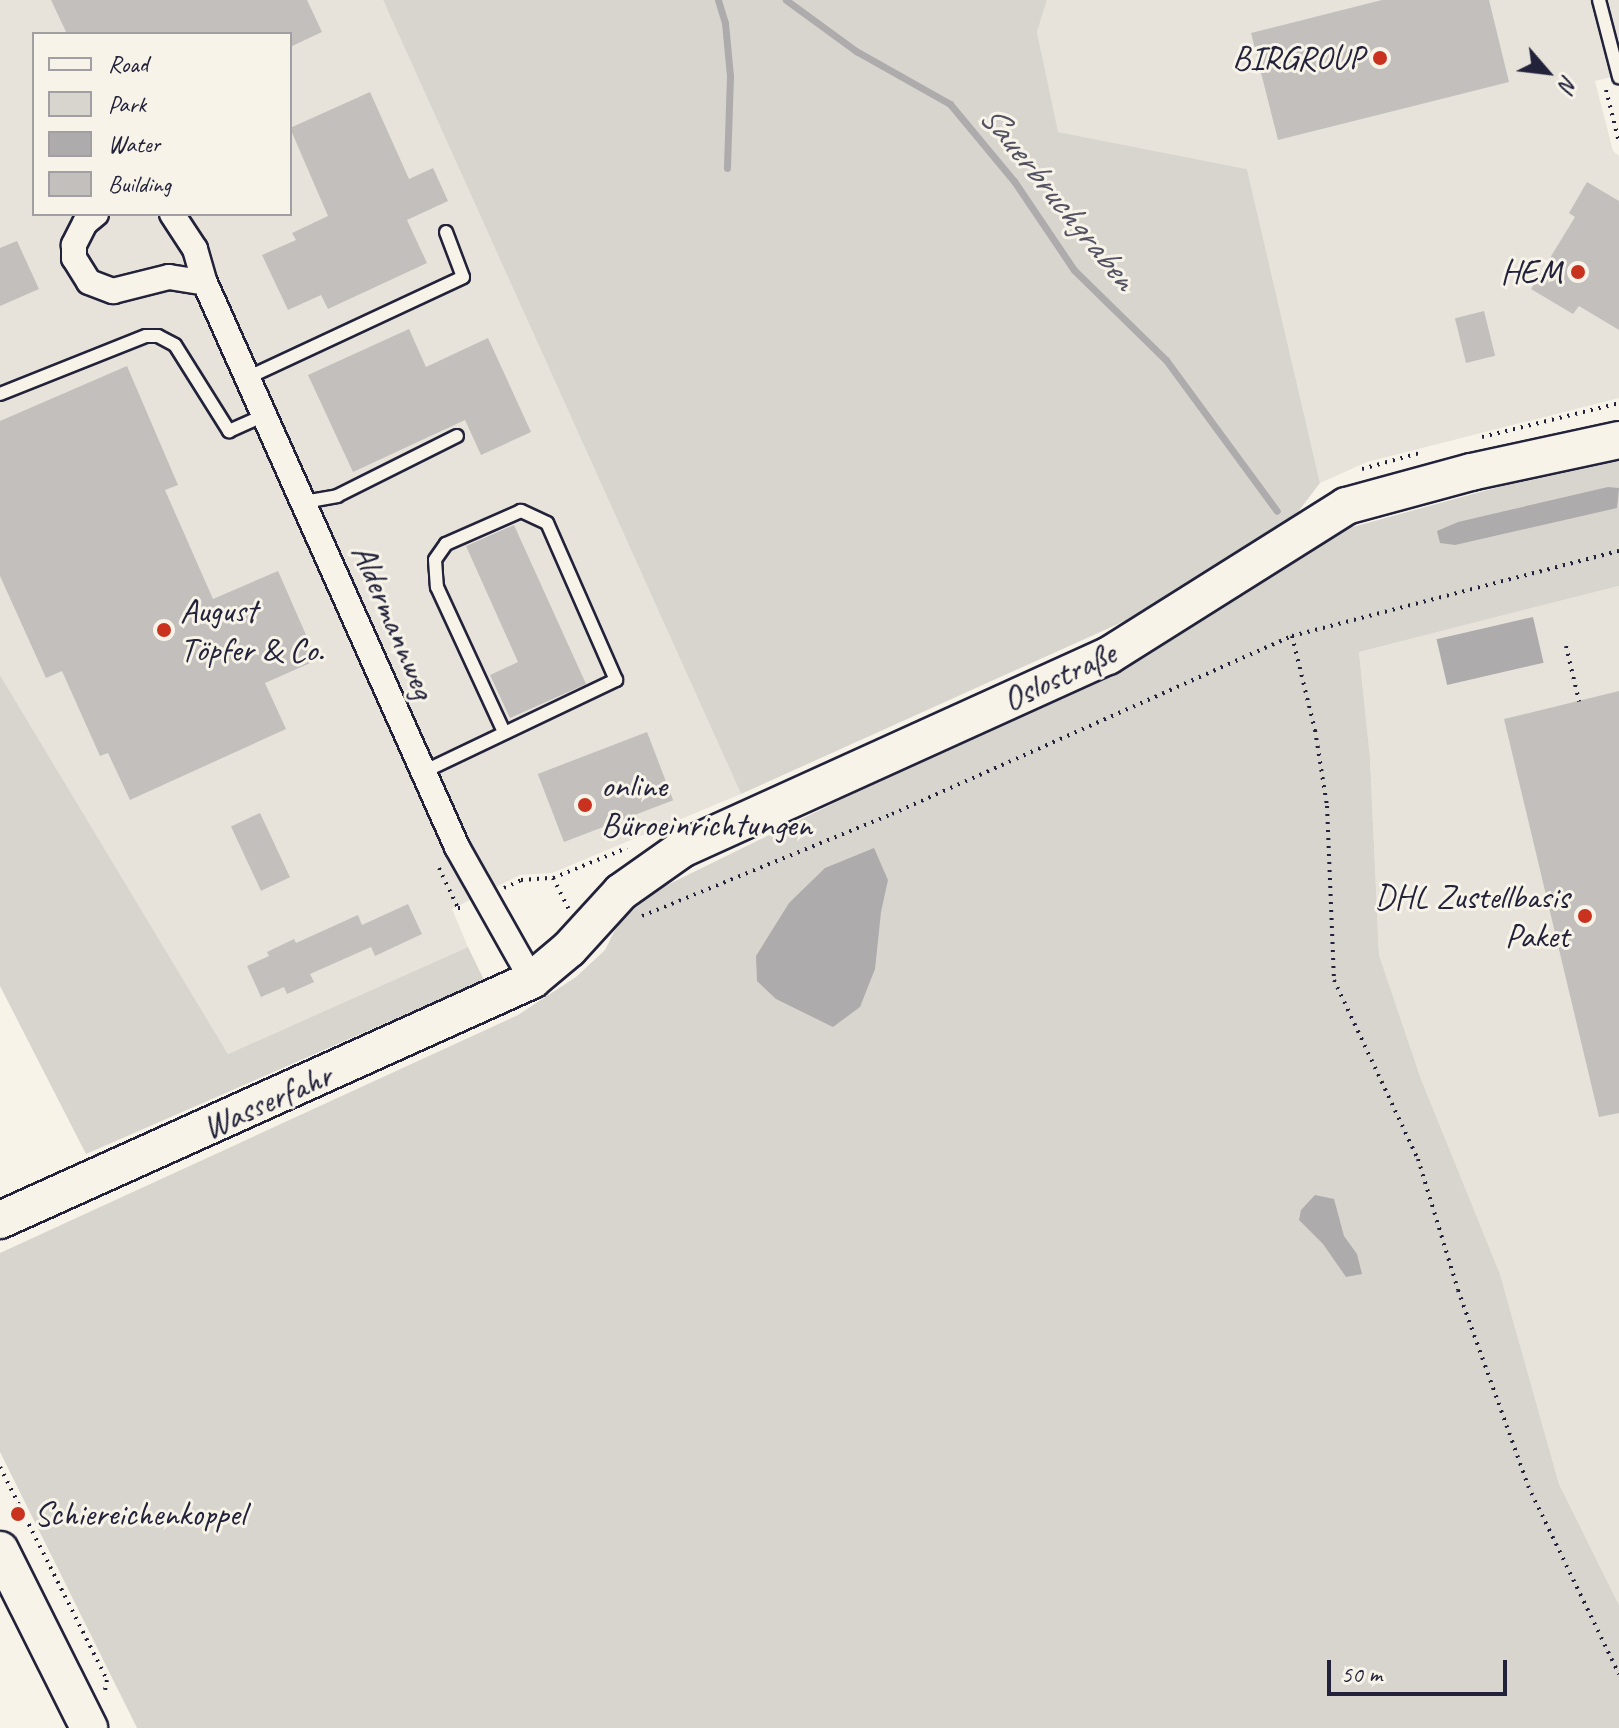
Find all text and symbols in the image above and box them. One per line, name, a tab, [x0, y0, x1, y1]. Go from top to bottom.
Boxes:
legend	[32, 32, 292, 216]
north arrow	[1507, 32, 1587, 112]
place label: BIRGROUP	[1232, 38, 1364, 78]
text: Road	[108, 49, 148, 79]
marker: BIRGROUP	[1371, 49, 1389, 67]
text: N	[1553, 71, 1584, 96]
text: Park	[108, 89, 146, 119]
water label: Sauerbruchgraben	[970, 96, 1146, 298]
text: Water	[108, 129, 160, 159]
text: Building	[108, 169, 171, 199]
place label: HEM	[1500, 252, 1562, 292]
marker: HEM	[1569, 263, 1587, 281]
street label: Aldermannweg	[343, 538, 445, 704]
place label: August Töpfer & Co.	[180, 590, 324, 670]
marker: August Töpfer & Co.	[155, 621, 173, 639]
street label: Oslostraße	[996, 632, 1122, 720]
place label: online Büroeinrichtungen	[601, 765, 812, 844]
marker: online Büroeinrichtungen	[576, 796, 594, 814]
place label: DHL Zustellbasis Paket	[1374, 876, 1569, 956]
marker: DHL Zustellbasis Paket	[1576, 907, 1594, 925]
street label: Wasserfahr	[196, 1054, 338, 1148]
place label: Schiereichenkoppel	[34, 1494, 246, 1534]
marker: Schiereichenkoppel	[9, 1505, 27, 1523]
scale bar	[1331, 1644, 1511, 1694]
text: 50 m	[1341, 1659, 1382, 1689]

